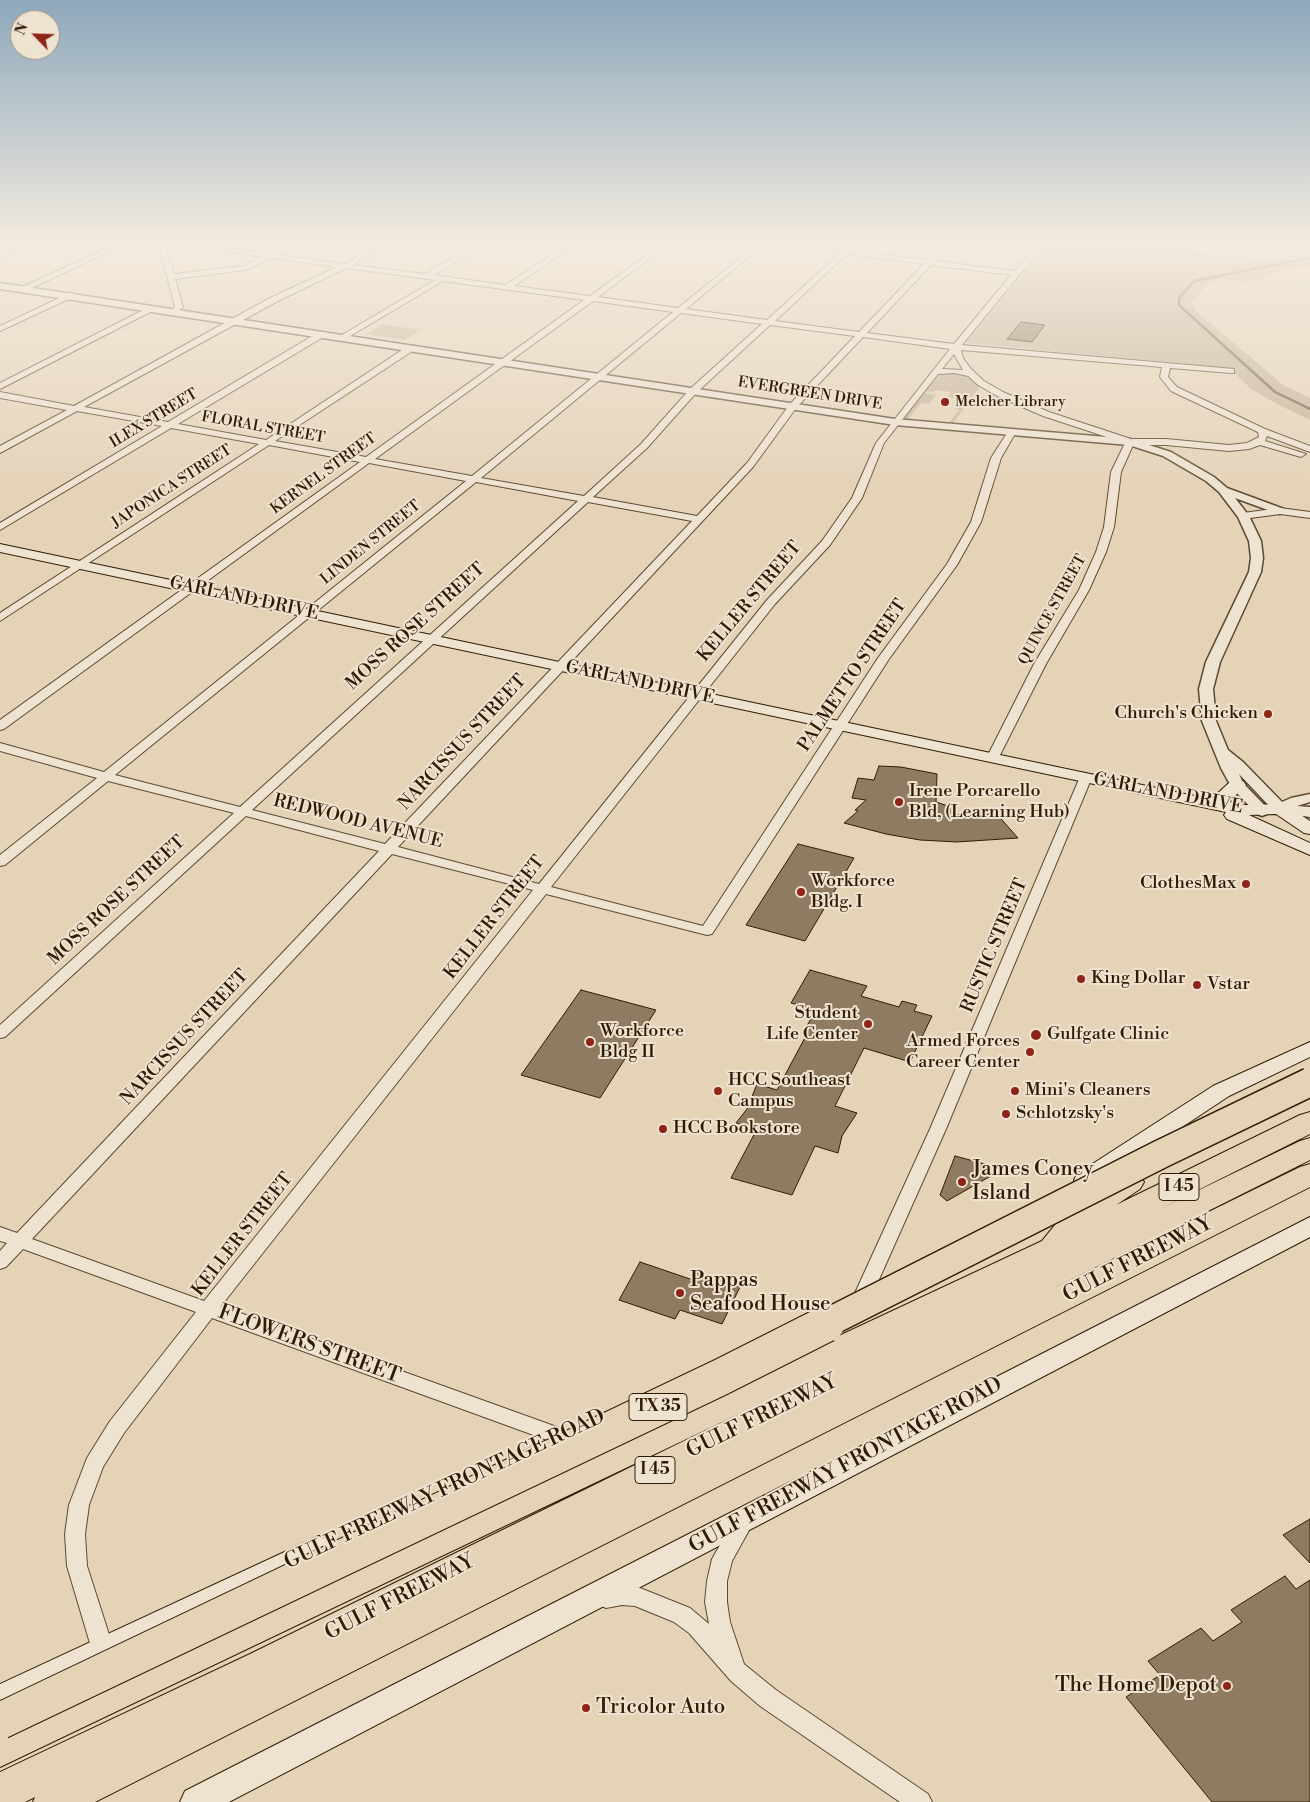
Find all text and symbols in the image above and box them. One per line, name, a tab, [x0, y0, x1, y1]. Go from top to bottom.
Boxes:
north arrow	[10, 10, 60, 60]
text: N	[12, 21, 33, 38]
street label: EVERGREEN DRIVE	[736, 374, 884, 414]
street label: ILEX STREET	[107, 386, 201, 452]
place label: Melcher Library	[955, 393, 1066, 411]
marker: Melcher Library	[939, 396, 951, 408]
street label: FLORAL STREET	[200, 408, 326, 448]
street label: KERNEL STREET	[267, 429, 381, 519]
street label: JAPONICA STREET	[108, 441, 236, 533]
street label: LINDEN STREET	[317, 497, 425, 589]
street label: KELLER STREET	[693, 537, 807, 667]
street label: QUINCE STREET	[1015, 552, 1091, 668]
street label: MOSS ROSE STREET	[342, 559, 490, 695]
street label: GARLAND DRIVE	[167, 573, 321, 625]
street label: PALMETTO STREET	[794, 596, 912, 756]
street label: GARLAND DRIVE	[563, 657, 717, 709]
street label: NARCISSUS STREET	[395, 671, 531, 815]
place label: Church's Chicken	[1115, 703, 1258, 725]
marker: Church's Chicken	[1262, 708, 1274, 720]
street label: GARLAND DRIVE	[1091, 769, 1245, 819]
place label: Irene Porcarello Bld, (Learning Hub)	[909, 781, 1070, 824]
street label: REDWOOD AVENUE	[271, 790, 445, 854]
marker: Irene Porcarello Bld, (Learning Hub)	[893, 796, 905, 808]
street label: MOSS ROSE STREET	[44, 832, 190, 970]
street label: KELLER STREET	[440, 852, 550, 984]
place label: Workforce Bldg. I	[811, 871, 895, 914]
place label: ClothesMax	[1140, 873, 1236, 895]
street label: RUSTIC STREET	[957, 876, 1033, 1016]
marker: ClothesMax	[1240, 878, 1252, 890]
marker: Workforce Bldg. I	[795, 886, 807, 898]
street label: NARCISSUS STREET	[117, 966, 253, 1110]
place label: King Dollar	[1091, 968, 1185, 990]
marker: King Dollar	[1075, 973, 1087, 985]
place label: Vstar	[1207, 974, 1250, 996]
marker: Vstar	[1191, 979, 1203, 991]
place label: Student Life Center	[766, 1003, 858, 1046]
marker: Student Life Center	[862, 1018, 874, 1030]
place label: Workforce Bldg II	[600, 1021, 684, 1064]
place label: Gulfgate Clinic	[1047, 1024, 1169, 1046]
marker: Gulfgate Clinic	[1029, 1028, 1043, 1042]
place label: Armed Forces Career Center	[906, 1031, 1020, 1074]
marker: Workforce Bldg II	[584, 1036, 596, 1048]
marker: Armed Forces Career Center	[1024, 1046, 1036, 1058]
place label: HCC Southeast Campus	[728, 1070, 851, 1112]
place label: Mini's Cleaners	[1025, 1080, 1151, 1102]
marker: HCC Southeast Campus	[712, 1085, 724, 1097]
marker: Mini's Cleaners	[1009, 1085, 1021, 1097]
place label: Schlotzsky's	[1016, 1103, 1114, 1125]
marker: Schlotzsky's	[1000, 1108, 1012, 1120]
place label: HCC Bookstore	[673, 1118, 800, 1140]
marker: HCC Bookstore	[657, 1123, 669, 1135]
place label: James Coney Island	[972, 1157, 1094, 1207]
street label: KELLER STREET	[188, 1169, 298, 1301]
road number: I 45	[1159, 1174, 1199, 1200]
marker: James Coney Island	[956, 1176, 968, 1188]
street label: GULF FREEWAY	[1059, 1211, 1217, 1309]
place label: Pappas Seafood House	[690, 1268, 831, 1318]
marker: Pappas Seafood House	[674, 1287, 686, 1299]
street label: FLOWERS STREET	[214, 1300, 404, 1390]
street label: GULF FREEWAY	[683, 1370, 841, 1464]
street label: GULF FREEWAY FRONTAGE ROAD	[685, 1372, 1007, 1560]
road number: TX 35	[629, 1394, 687, 1420]
street label: GULF FREEWAY FRONTAGE ROAD	[281, 1404, 609, 1576]
road number: I 45	[635, 1456, 675, 1484]
street label: GULF FREEWAY	[321, 1549, 479, 1647]
place label: The Home Depot	[1055, 1673, 1217, 1699]
marker: The Home Depot	[1221, 1680, 1233, 1692]
place label: Tricolor Auto	[596, 1695, 725, 1721]
marker: Tricolor Auto	[580, 1702, 592, 1714]

